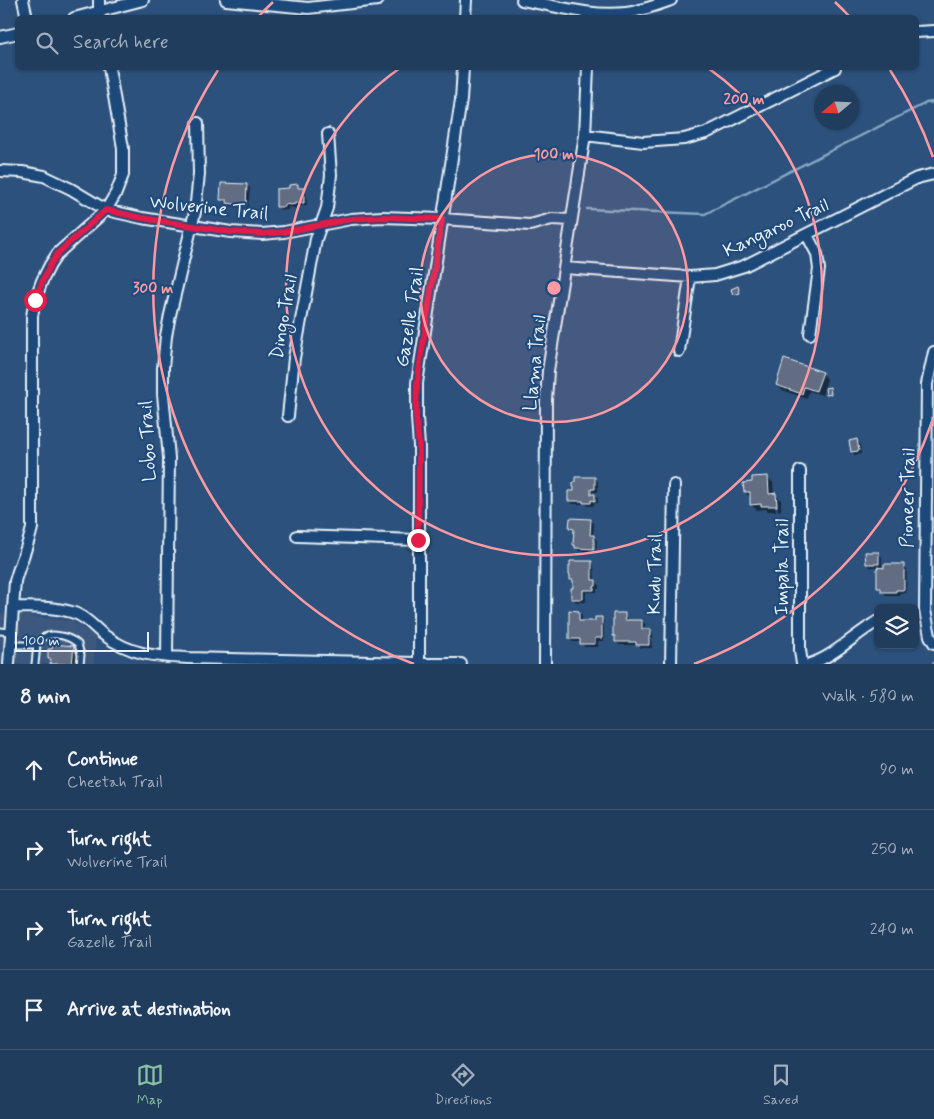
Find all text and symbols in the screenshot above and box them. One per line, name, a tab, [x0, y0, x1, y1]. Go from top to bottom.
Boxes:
search box	[15, 15, 919, 70]
icon: search	[33, 29, 61, 57]
text: Search here	[73, 30, 169, 55]
north arrow	[814, 85, 859, 130]
text: 200 m	[724, 90, 765, 110]
text: 100 m	[534, 145, 574, 165]
street label: Wolverine Trail	[148, 189, 270, 227]
street label: Kangaroo Trail	[719, 192, 834, 265]
street label: Gazelle Trail	[390, 265, 430, 369]
street label: Dingo Trail	[264, 273, 306, 362]
text: 300 m	[133, 279, 173, 299]
centre of rings	[545, 279, 563, 297]
route start	[24, 289, 47, 312]
street label: Llama Trail	[518, 314, 552, 412]
street label: Lobo Trail	[133, 399, 163, 482]
street label: Pioneer Trail	[895, 448, 921, 548]
street label: Impala Trail	[770, 518, 795, 615]
route end	[407, 529, 430, 552]
street label: Kudu Trail	[642, 533, 668, 615]
map controls	[874, 604, 919, 649]
button: layers	[874, 604, 919, 649]
scale bar	[15, 629, 149, 652]
text: 100 m	[22, 632, 60, 650]
text: 8 min	[20, 683, 71, 711]
text: Walk · 580 m	[822, 686, 914, 707]
text: Continue	[67, 747, 138, 772]
icon: ahead	[20, 756, 48, 784]
text: 90 m	[880, 759, 914, 780]
text: Cheetah Trail	[67, 772, 163, 793]
text: Turn right	[67, 827, 151, 852]
icon: right	[20, 836, 48, 864]
text: 250 m	[871, 839, 914, 860]
text: Wolverine Trail	[67, 852, 167, 873]
text: Turn right	[67, 907, 151, 932]
icon: right	[20, 916, 48, 944]
text: 240 m	[870, 919, 914, 940]
text: Gazelle Trail	[67, 932, 152, 953]
icon: arrive	[20, 996, 48, 1024]
text: Arrive at destination	[67, 997, 231, 1022]
tab: Map	[136, 1061, 164, 1109]
tab: Directions	[435, 1061, 492, 1109]
tab: Saved	[763, 1061, 798, 1109]

